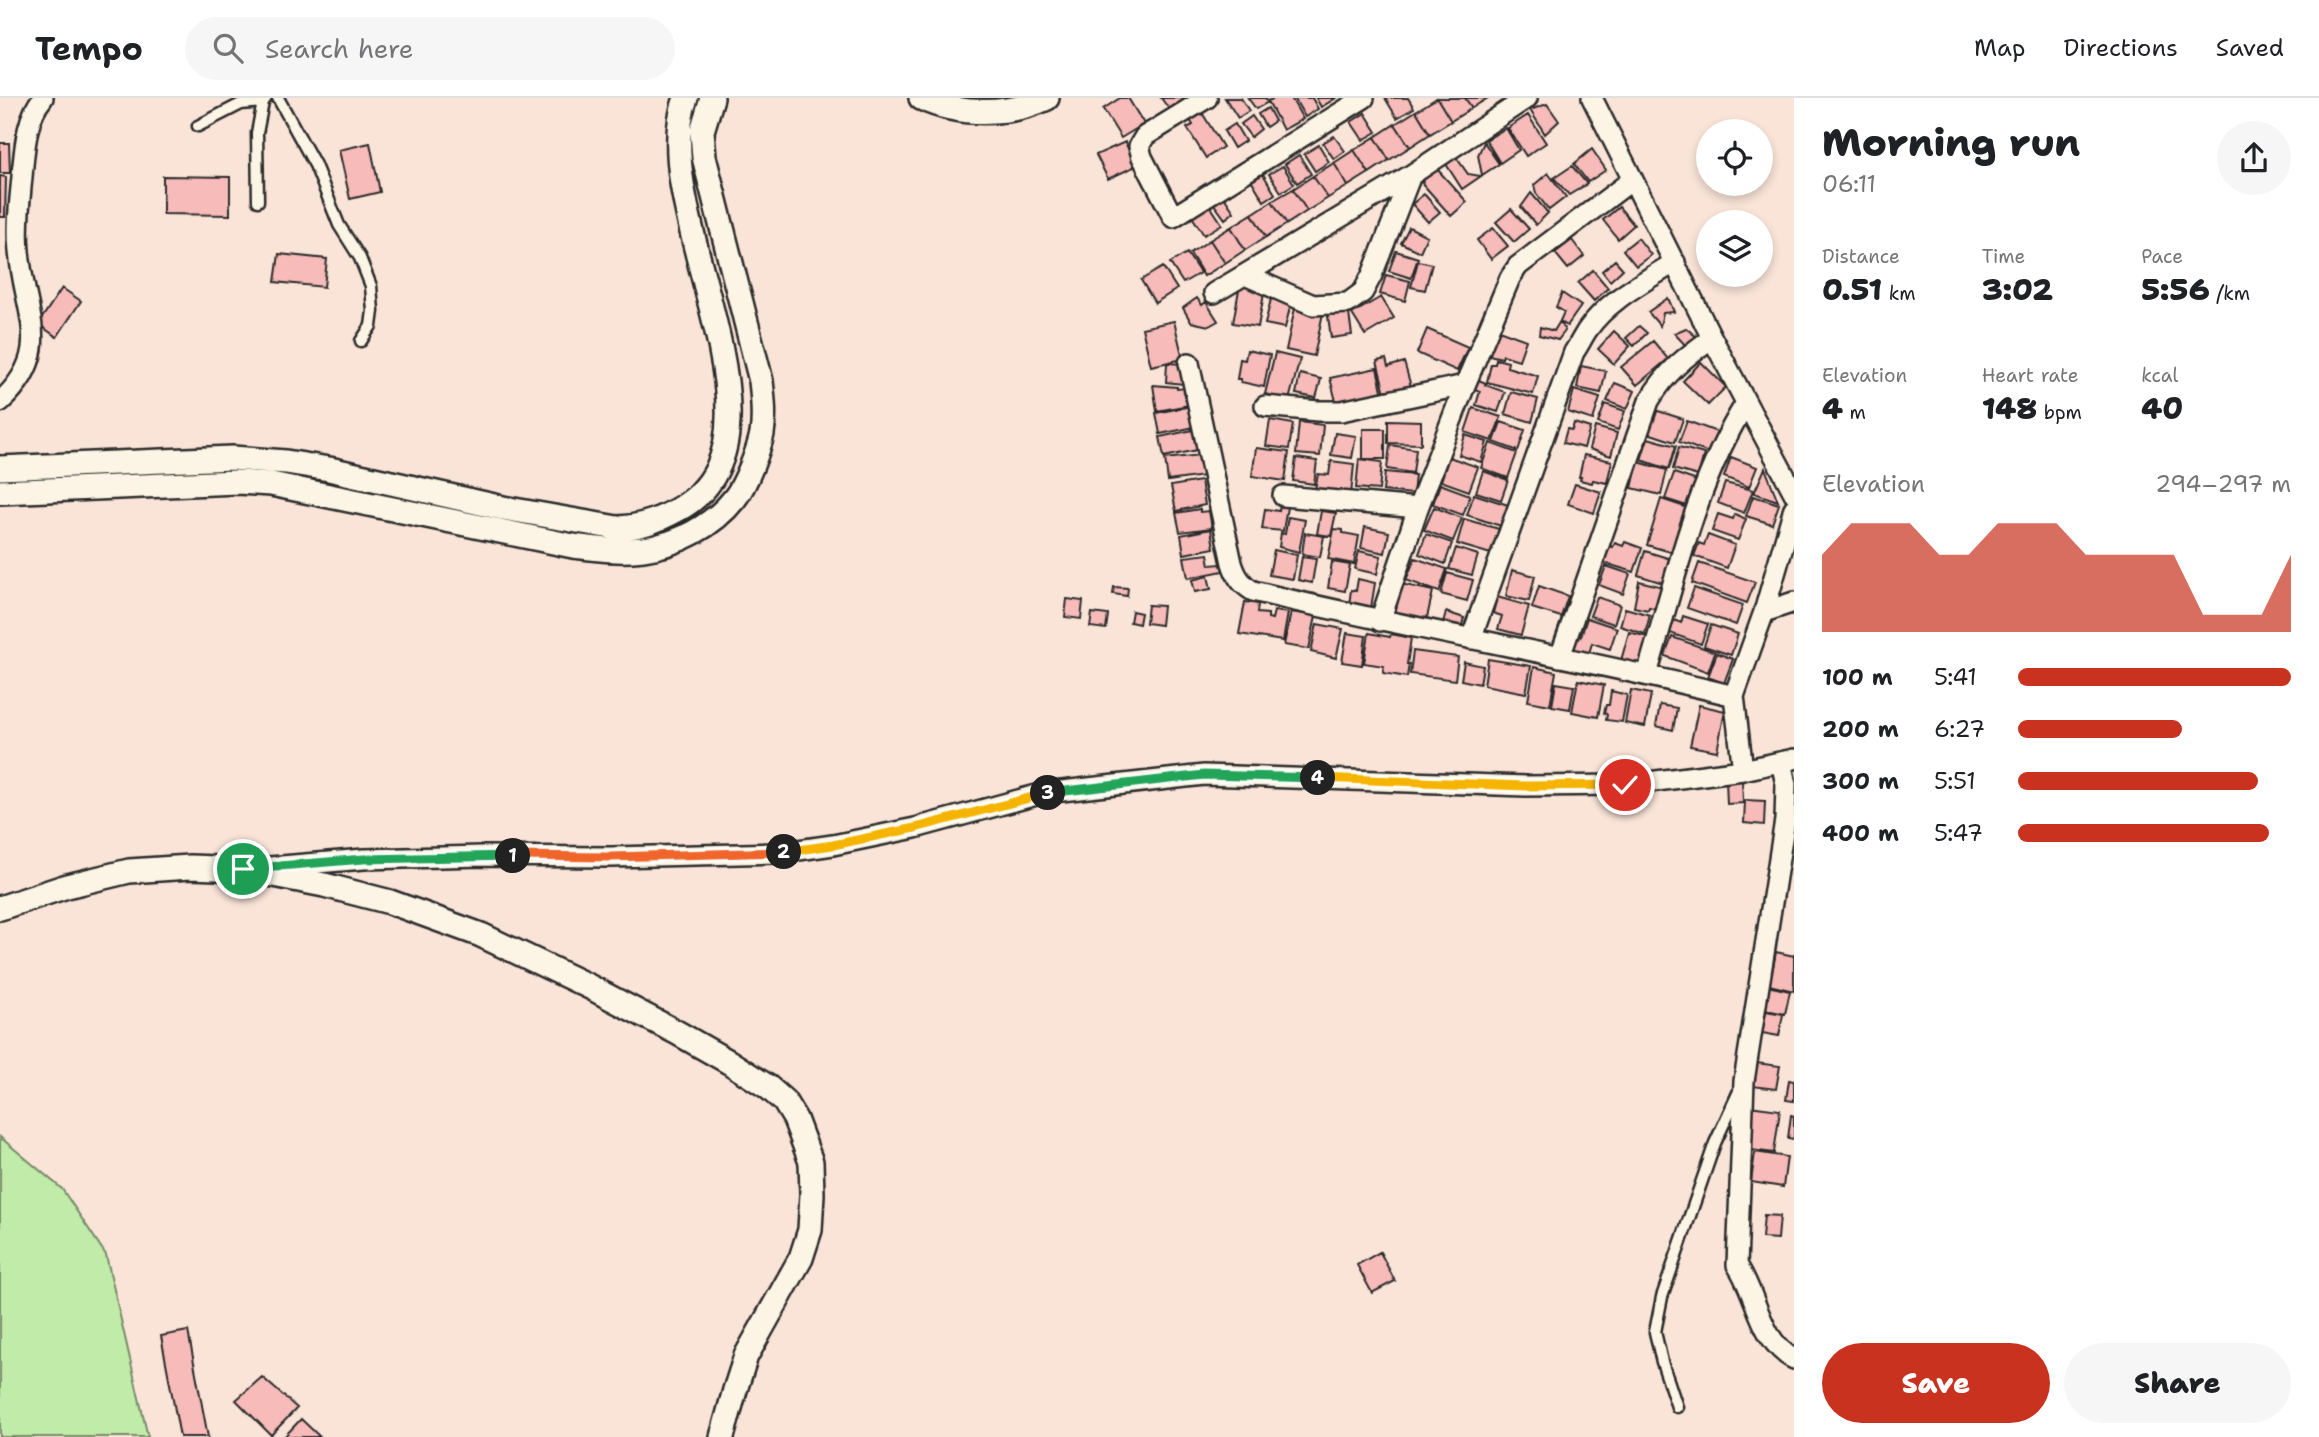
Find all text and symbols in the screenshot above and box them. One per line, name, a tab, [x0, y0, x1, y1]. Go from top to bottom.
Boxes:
search box	[185, 17, 675, 80]
text: Tempo	[35, 26, 143, 71]
icon: search	[209, 29, 247, 67]
text: Search here	[265, 31, 414, 66]
text: Map	[1974, 32, 2025, 64]
text: Directions	[2063, 32, 2178, 64]
text: Saved	[2216, 32, 2284, 64]
text: Morning run	[1822, 117, 2080, 168]
map controls	[1696, 119, 1773, 287]
button: locate	[1696, 119, 1773, 196]
button: share	[2217, 121, 2291, 195]
text: 06:11	[1822, 169, 1876, 199]
button: layers	[1696, 210, 1773, 287]
text: Distance	[1822, 244, 1900, 269]
text: Time	[1982, 244, 2025, 269]
text: Pace	[2141, 244, 2183, 269]
text: 0.51	[1822, 269, 1882, 310]
text: 3:02	[1982, 269, 2053, 310]
text: 5:56	[2141, 269, 2210, 310]
text: km	[1882, 281, 1916, 306]
text: /km	[2210, 281, 2250, 306]
text: Elevation	[1822, 363, 1907, 388]
text: Heart rate	[1982, 363, 2078, 388]
text: kcal	[2141, 363, 2178, 388]
text: 4	[1822, 388, 1843, 429]
text: 148	[1982, 388, 2037, 429]
text: 40	[2141, 388, 2183, 429]
text: m	[1843, 400, 1866, 425]
text: bpm	[2037, 400, 2082, 425]
text: Elevation	[1822, 469, 1925, 499]
text: 294–297 m	[2155, 469, 2291, 499]
text: 100 m	[1822, 662, 1893, 692]
text: 5:41	[1934, 662, 1977, 692]
text: 200 m	[1822, 714, 1899, 744]
text: 6:27	[1934, 714, 1985, 744]
pin	[1595, 755, 1655, 815]
pin: 4	[1300, 760, 1336, 796]
text: 4	[1311, 765, 1324, 790]
icon: check	[1606, 766, 1644, 804]
text: 300 m	[1822, 766, 1899, 796]
text: 5:51	[1934, 766, 1976, 796]
pin: 3	[1030, 776, 1066, 810]
text: 3	[1041, 780, 1054, 805]
text: 400 m	[1822, 818, 1899, 848]
text: 5:47	[1934, 818, 1983, 848]
pin: 2	[766, 834, 802, 870]
pin: 1	[496, 838, 530, 874]
pin	[213, 839, 273, 899]
text: 2	[777, 839, 790, 864]
text: 1	[508, 843, 517, 868]
icon: arrive	[224, 850, 262, 888]
button: Save	[1822, 1343, 2050, 1423]
button: Share	[2064, 1343, 2291, 1423]

